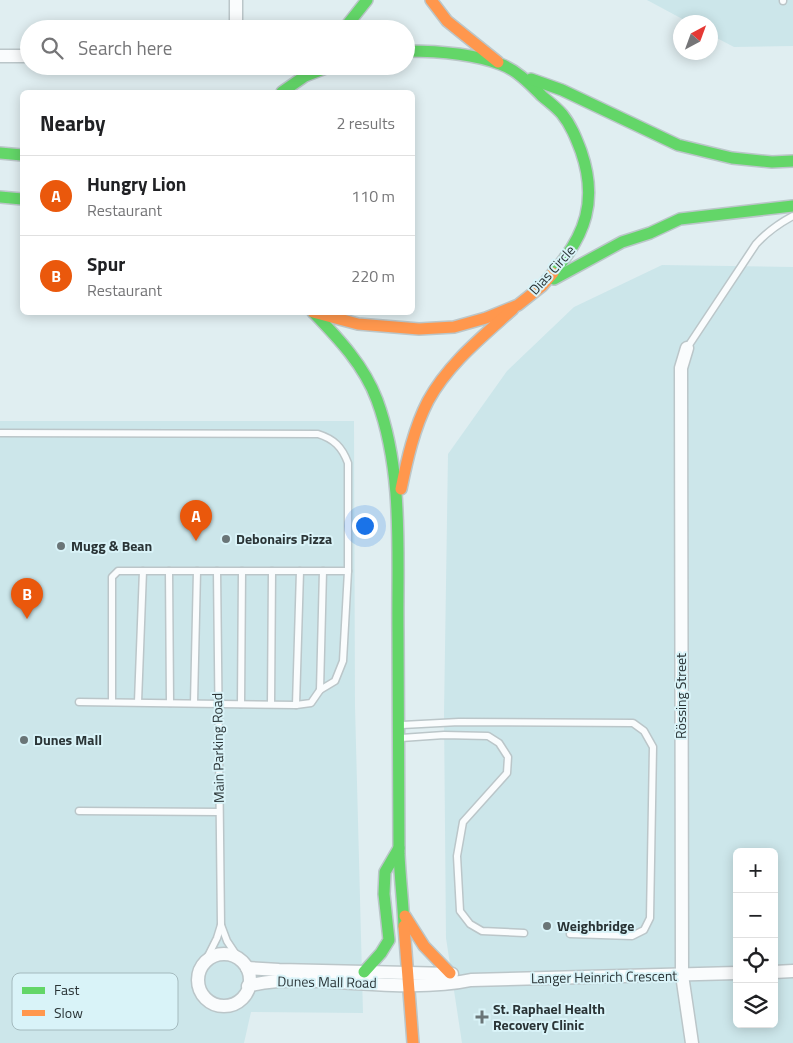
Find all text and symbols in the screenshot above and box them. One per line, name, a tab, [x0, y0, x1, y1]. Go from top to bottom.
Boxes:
north arrow	[673, 15, 718, 60]
search box	[20, 20, 415, 75]
text: Search here	[78, 33, 172, 62]
icon: search	[38, 34, 66, 62]
text: Nearby	[40, 107, 105, 139]
text: 2 results	[336, 111, 395, 135]
text: Hungry Lion	[87, 169, 186, 198]
text: A	[51, 184, 61, 208]
text: 110 m	[351, 184, 395, 208]
text: Restaurant	[87, 198, 162, 222]
street label: Dias Circle	[524, 240, 580, 299]
text: Spur	[87, 249, 125, 278]
text: B	[51, 264, 61, 288]
text: 220 m	[351, 264, 395, 288]
text: Restaurant	[87, 278, 162, 302]
pin: A	[180, 500, 212, 541]
your location	[352, 513, 378, 539]
place label: Debonairs Pizza	[236, 528, 332, 549]
marker: Debonairs Pizza	[220, 533, 232, 545]
place label: Mugg & Bean	[71, 535, 152, 556]
marker: Mugg & Bean	[55, 540, 67, 552]
pin: B	[11, 578, 43, 619]
street label: Rössing Street	[670, 653, 691, 739]
street label: Main Parking Road	[206, 693, 229, 803]
place label: Dunes Mall	[34, 729, 102, 750]
marker: Dunes Mall	[18, 734, 30, 746]
map controls	[733, 848, 778, 1028]
button: +	[733, 848, 778, 893]
button: −	[733, 893, 778, 938]
place label: Weighbridge	[557, 915, 634, 936]
marker: Weighbridge	[541, 920, 553, 932]
button: locate	[733, 938, 778, 983]
street label: Langer Heinrich Crescent	[531, 965, 677, 988]
street label: Dunes Mall Road	[277, 970, 377, 993]
legend	[12, 973, 178, 1030]
text: Fast	[54, 979, 79, 1000]
button: layers	[733, 983, 778, 1028]
place label: St. Raphael Health Recovery Clinic	[493, 998, 605, 1035]
text: Slow	[54, 1002, 83, 1023]
marker: St. Raphael Health Recovery Clinic	[475, 1010, 489, 1024]

